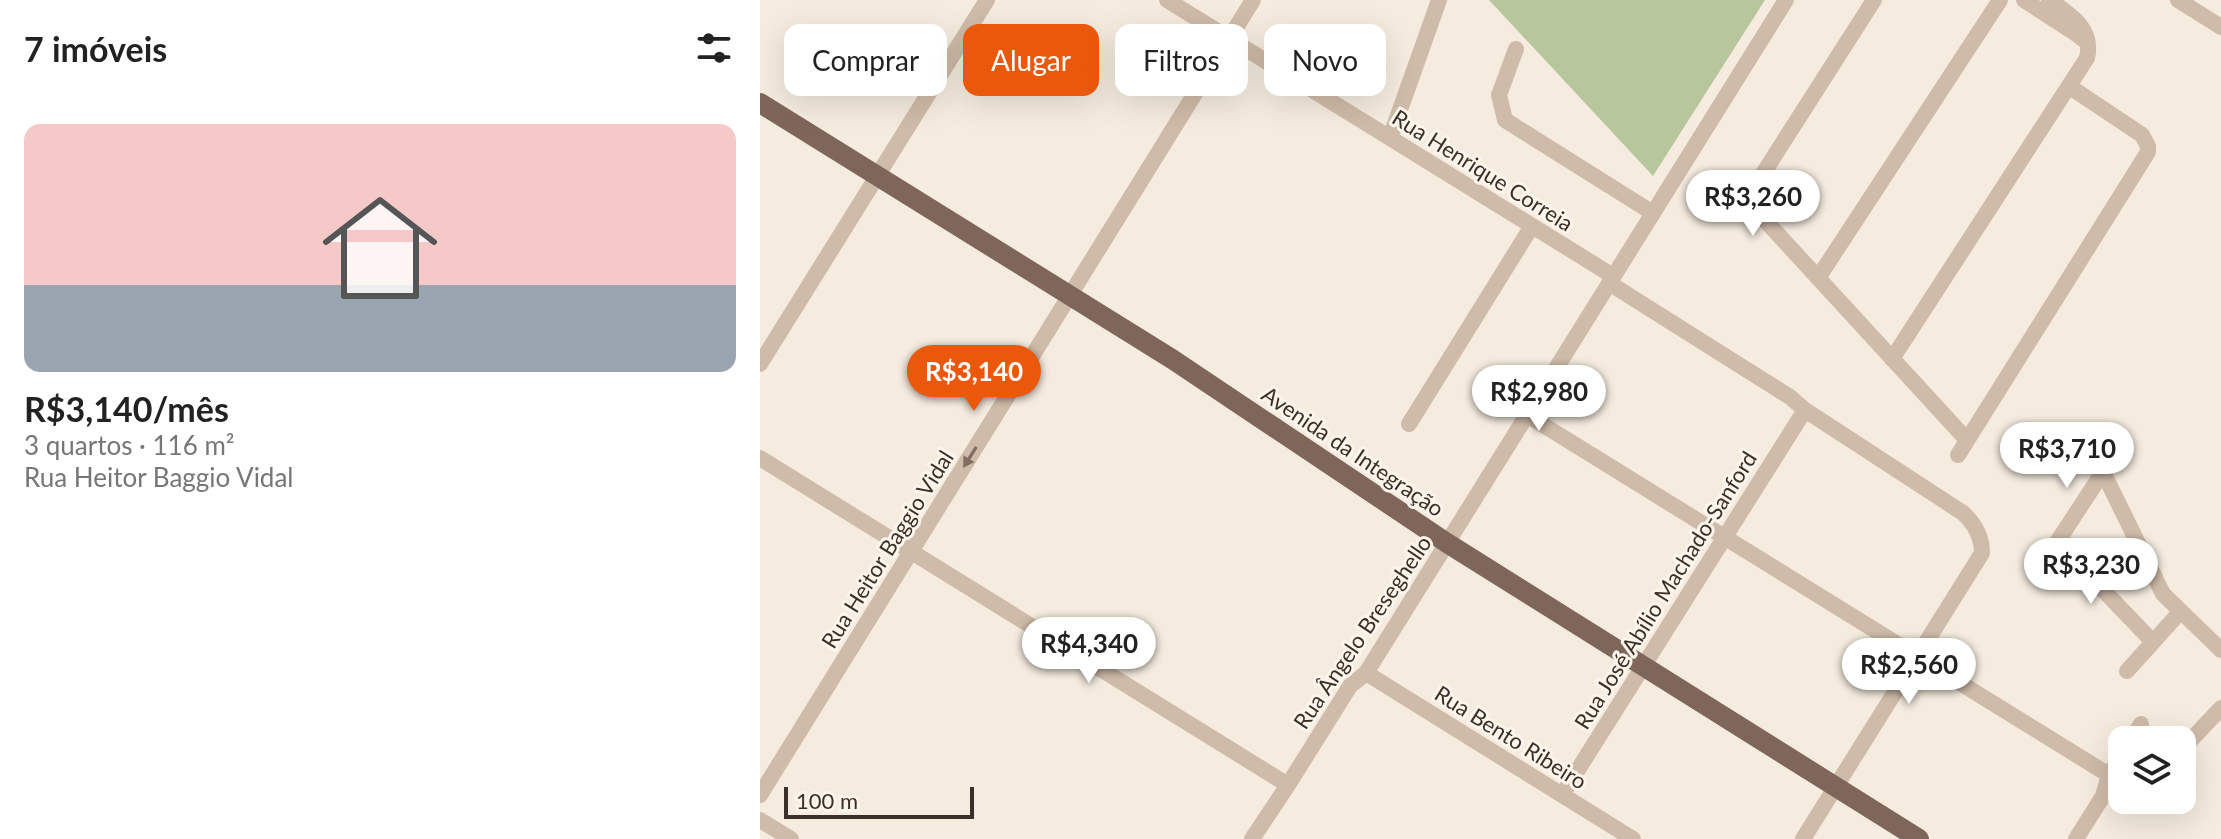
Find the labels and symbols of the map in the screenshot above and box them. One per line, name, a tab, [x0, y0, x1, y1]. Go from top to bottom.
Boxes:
street label: Rua Henrique Correia	[1388, 103, 1578, 237]
pin: R$3,260	[1679, 170, 1827, 238]
pin: R$3,140	[900, 345, 1048, 413]
pin: R$2,980	[1465, 365, 1613, 433]
street label: Avenida da Integração	[1257, 380, 1449, 522]
pin: R$3,710	[1993, 422, 2141, 490]
street label: Rua Heitor Baggio Vidal	[815, 445, 959, 653]
one-way arrow	[964, 446, 978, 468]
street label: Rua José Abílio Machado-Sanford	[1568, 446, 1762, 734]
street label: Rua Ângelo Breseghello	[1287, 530, 1437, 734]
pin: R$3,230	[2017, 538, 2165, 606]
pin: R$4,340	[1015, 617, 1163, 685]
pin: R$2,560	[1835, 638, 1983, 706]
street label: Rua Bento Ribeiro	[1430, 679, 1592, 795]
scale bar	[784, 783, 974, 819]

